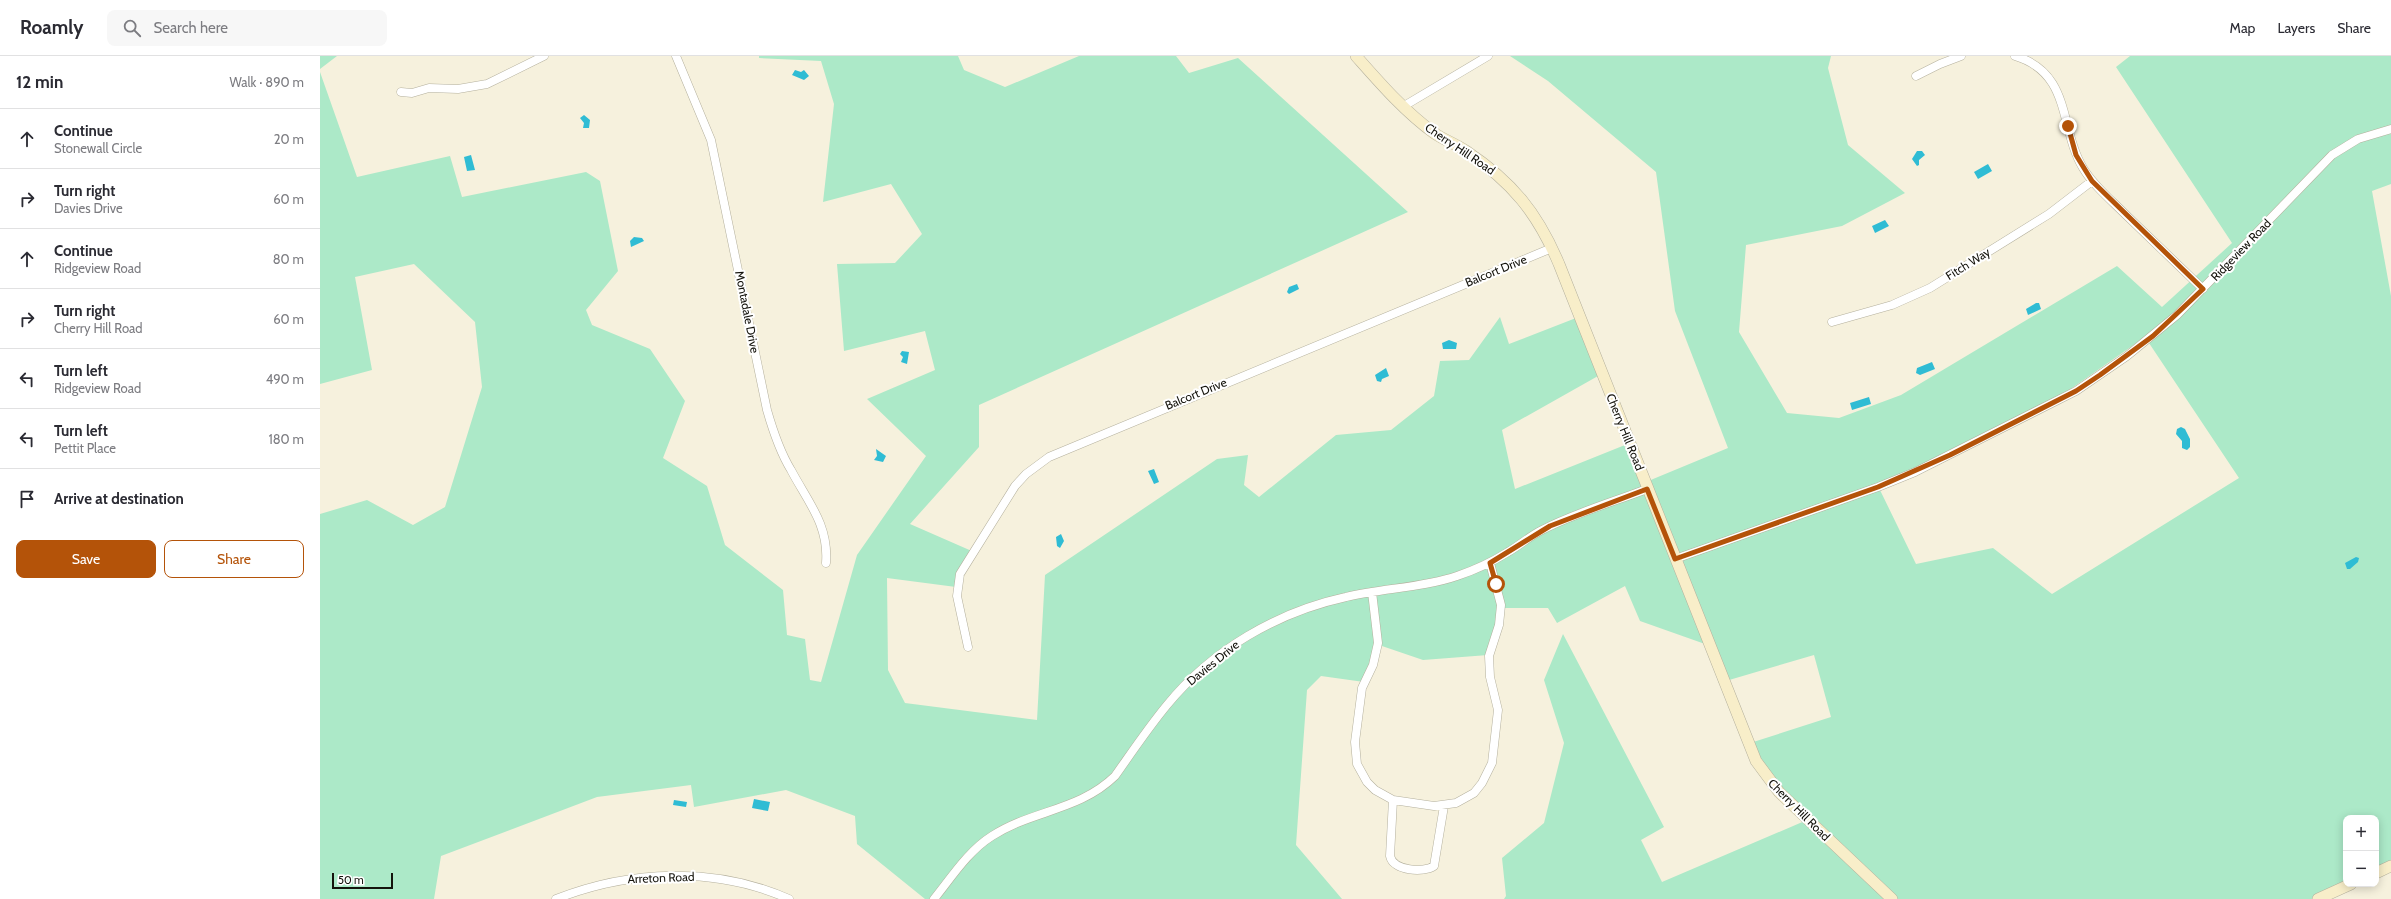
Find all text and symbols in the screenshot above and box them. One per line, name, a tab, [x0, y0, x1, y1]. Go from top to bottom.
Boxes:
search box	[107, 10, 387, 46]
text: Roamly	[20, 16, 83, 39]
icon: search	[121, 17, 143, 39]
text: Search here	[153, 19, 228, 37]
text: Map	[2230, 19, 2255, 37]
text: Layers	[2277, 19, 2315, 37]
text: Share	[2337, 19, 2371, 37]
text: 12 min	[16, 72, 63, 92]
text: Walk · 890 m	[229, 74, 304, 90]
route end	[2059, 117, 2077, 135]
street label: Cherry Hill Road	[1422, 120, 1498, 178]
text: Continue	[54, 122, 113, 140]
icon: ahead	[16, 128, 38, 150]
text: 20 m	[274, 131, 304, 147]
text: Stonewall Circle	[54, 140, 142, 156]
text: Turn right	[54, 182, 115, 200]
icon: right	[16, 188, 38, 210]
text: 60 m	[273, 191, 304, 207]
text: Davies Drive	[54, 200, 123, 216]
street label: Ridgeview Road	[2207, 216, 2274, 284]
text: Continue	[54, 242, 113, 260]
street label: Fitch Way	[1943, 244, 1993, 283]
icon: ahead	[16, 248, 38, 270]
text: 80 m	[273, 251, 304, 267]
street label: Balcort Drive	[1463, 251, 1529, 290]
text: Ridgeview Road	[54, 260, 141, 276]
street label: Montadale Drive	[732, 269, 763, 354]
text: Turn right	[54, 302, 115, 320]
icon: right	[16, 308, 38, 330]
text: 60 m	[273, 311, 304, 327]
text: Cherry Hill Road	[54, 320, 143, 336]
text: Turn left	[54, 362, 108, 380]
icon: left	[16, 368, 38, 390]
text: 490 m	[266, 371, 304, 387]
street label: Balcort Drive	[1163, 374, 1229, 413]
text: Ridgeview Road	[54, 380, 141, 396]
street label: Cherry Hill Road	[1603, 391, 1648, 472]
text: Turn left	[54, 422, 108, 440]
icon: left	[16, 428, 38, 450]
text: 180 m	[268, 431, 304, 447]
text: Pettit Place	[54, 440, 116, 456]
icon: arrive	[16, 488, 38, 510]
text: Arrive at destination	[54, 490, 184, 508]
button: Save	[16, 540, 156, 578]
button: Share	[164, 540, 304, 578]
route start	[1487, 575, 1505, 593]
street label: Davies Drive	[1183, 637, 1242, 688]
street label: Cherry Hill Road	[1765, 775, 1834, 844]
map controls	[2343, 815, 2379, 887]
button: +	[2343, 815, 2379, 851]
button: −	[2343, 851, 2379, 887]
street label: Arreton Road	[627, 869, 695, 886]
scale bar	[332, 871, 393, 890]
text: 50 m	[338, 873, 364, 887]

